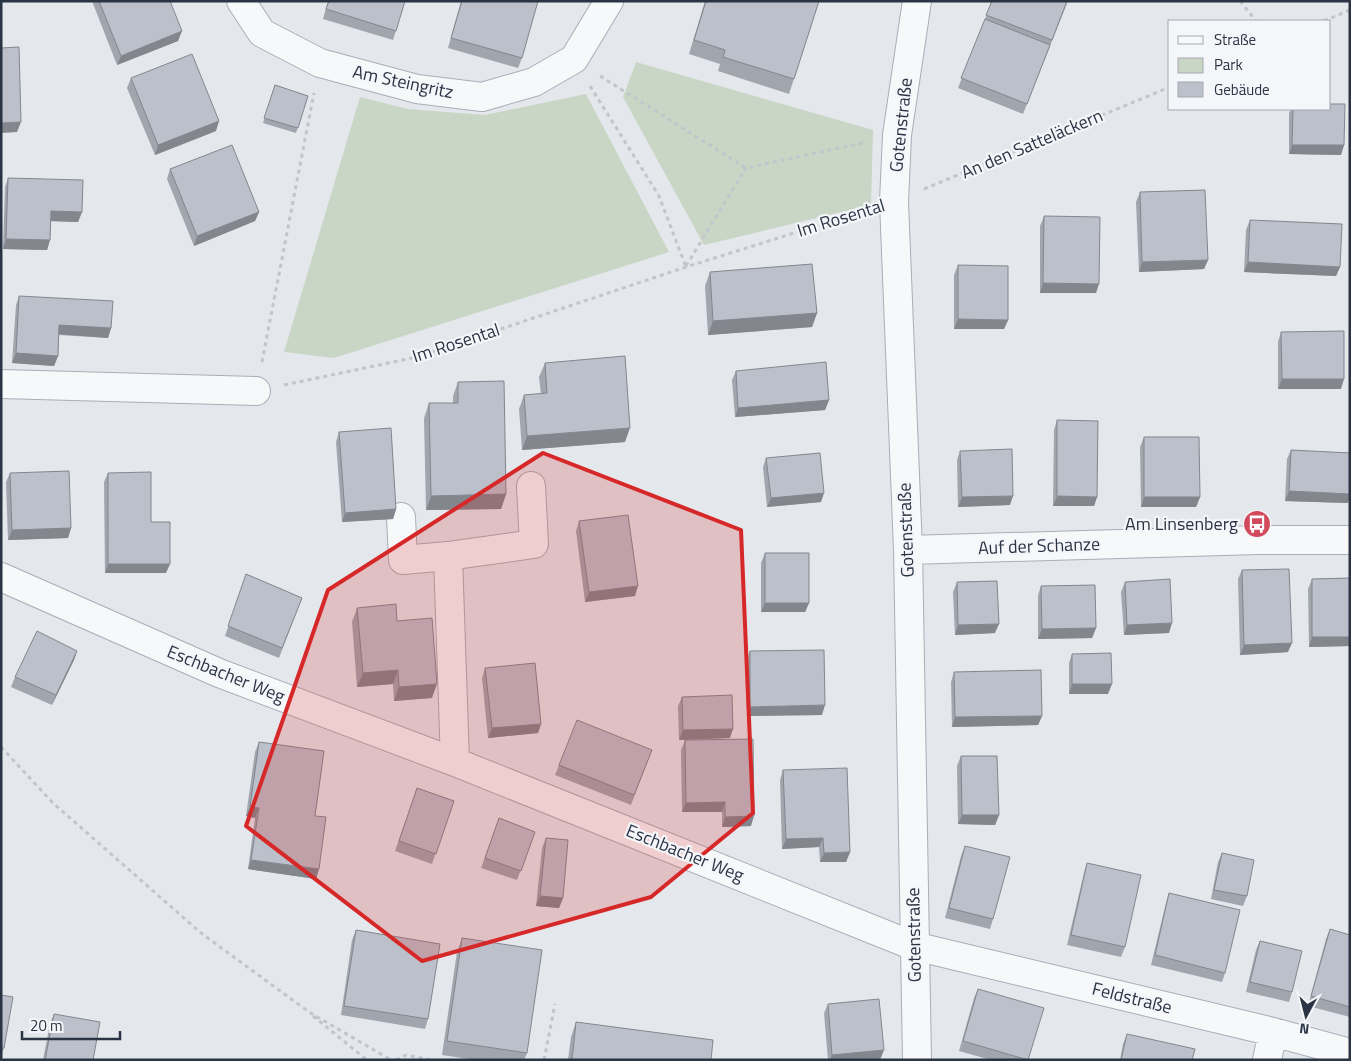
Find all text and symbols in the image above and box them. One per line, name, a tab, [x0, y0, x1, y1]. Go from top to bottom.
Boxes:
legend	[1168, 20, 1331, 110]
text: Straße	[1214, 28, 1256, 51]
text: Park	[1214, 53, 1243, 76]
street label: Am Steingritz	[350, 58, 456, 105]
street label: Gotenstraße	[882, 76, 919, 174]
text: Gebäude	[1214, 78, 1270, 101]
street label: An den Satteläckern	[957, 102, 1107, 186]
street label: Im Rosental	[794, 191, 888, 244]
street label: Im Rosental	[409, 316, 503, 369]
street label: Gotenstraße	[890, 482, 921, 578]
bus stop icon: Am Linsenberg	[1242, 509, 1272, 539]
place label: Am Linsenberg	[1125, 510, 1238, 537]
street label: Auf der Schanze	[977, 530, 1101, 561]
street label: Eschbacher Weg	[163, 638, 289, 709]
street label: Eschbacher Weg	[622, 817, 748, 888]
street label: Gotenstraße	[899, 887, 928, 983]
street label: Feldstraße	[1089, 975, 1175, 1020]
north arrow	[1281, 991, 1331, 1041]
scale bar	[22, 1008, 120, 1040]
text: 20 m	[30, 1014, 63, 1037]
text: N	[1298, 1018, 1310, 1040]

